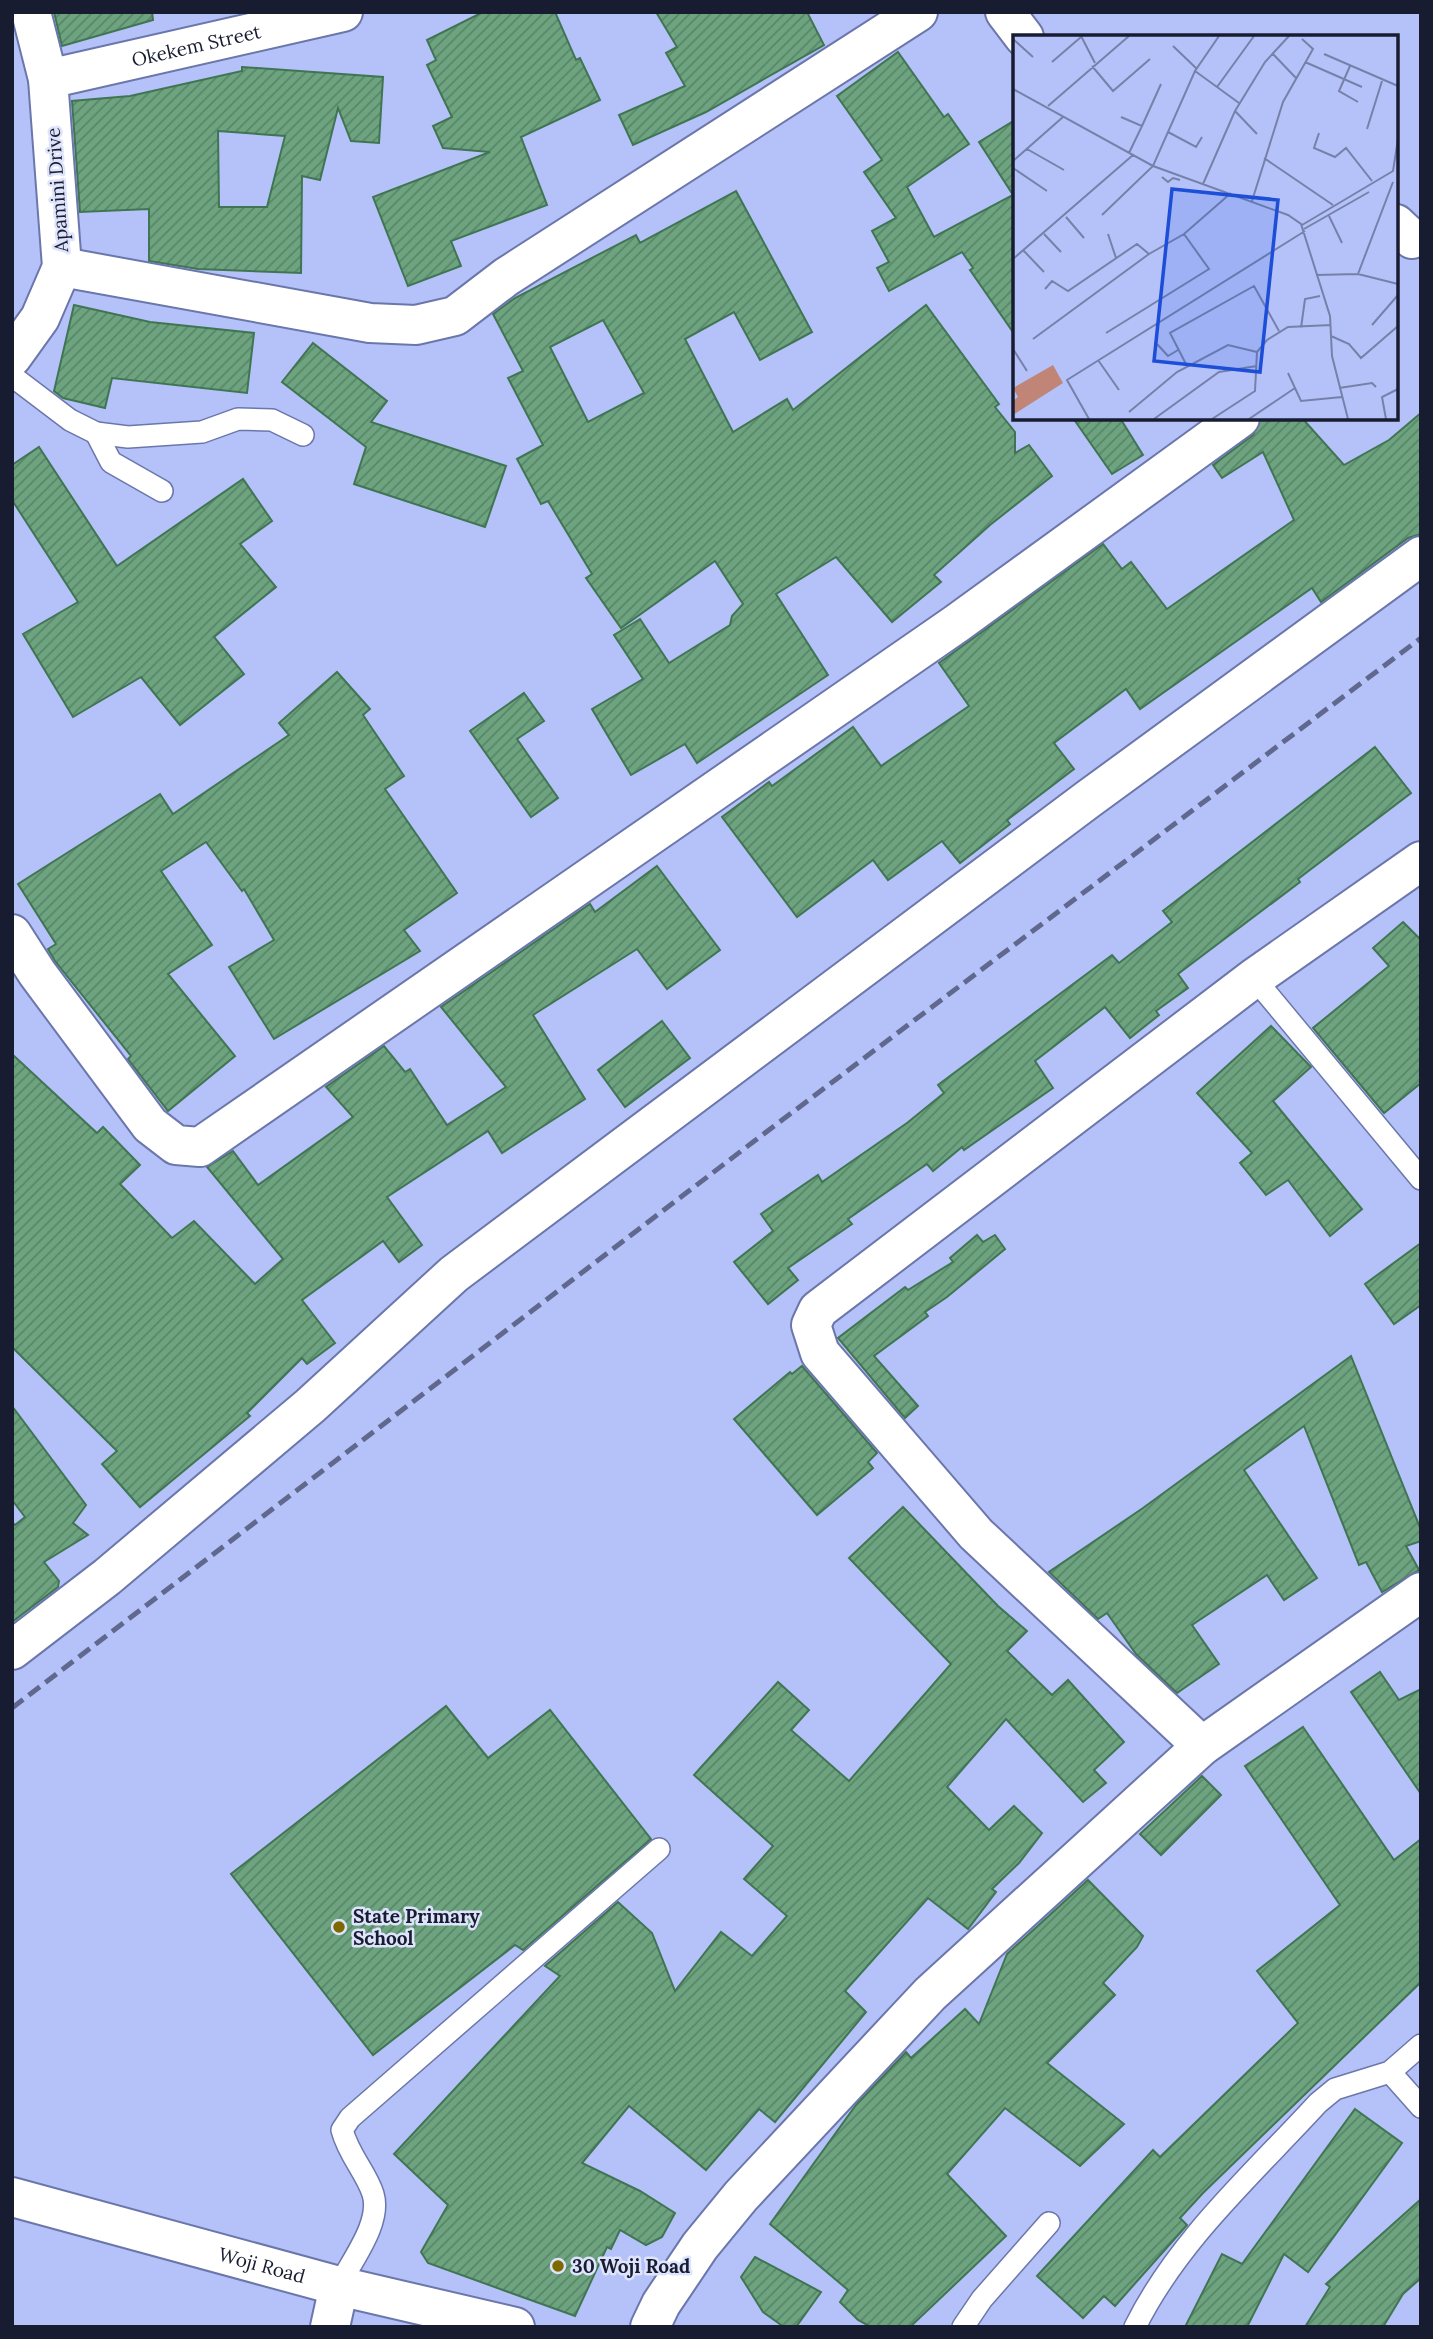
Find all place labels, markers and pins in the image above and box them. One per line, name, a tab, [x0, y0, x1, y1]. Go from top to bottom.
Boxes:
place label: State Primary School	[353, 1904, 480, 1950]
marker: State Primary School	[331, 1919, 347, 1935]
place label: 30 Woji Road	[572, 2254, 690, 2278]
marker: 30 Woji Road	[550, 2258, 566, 2274]

